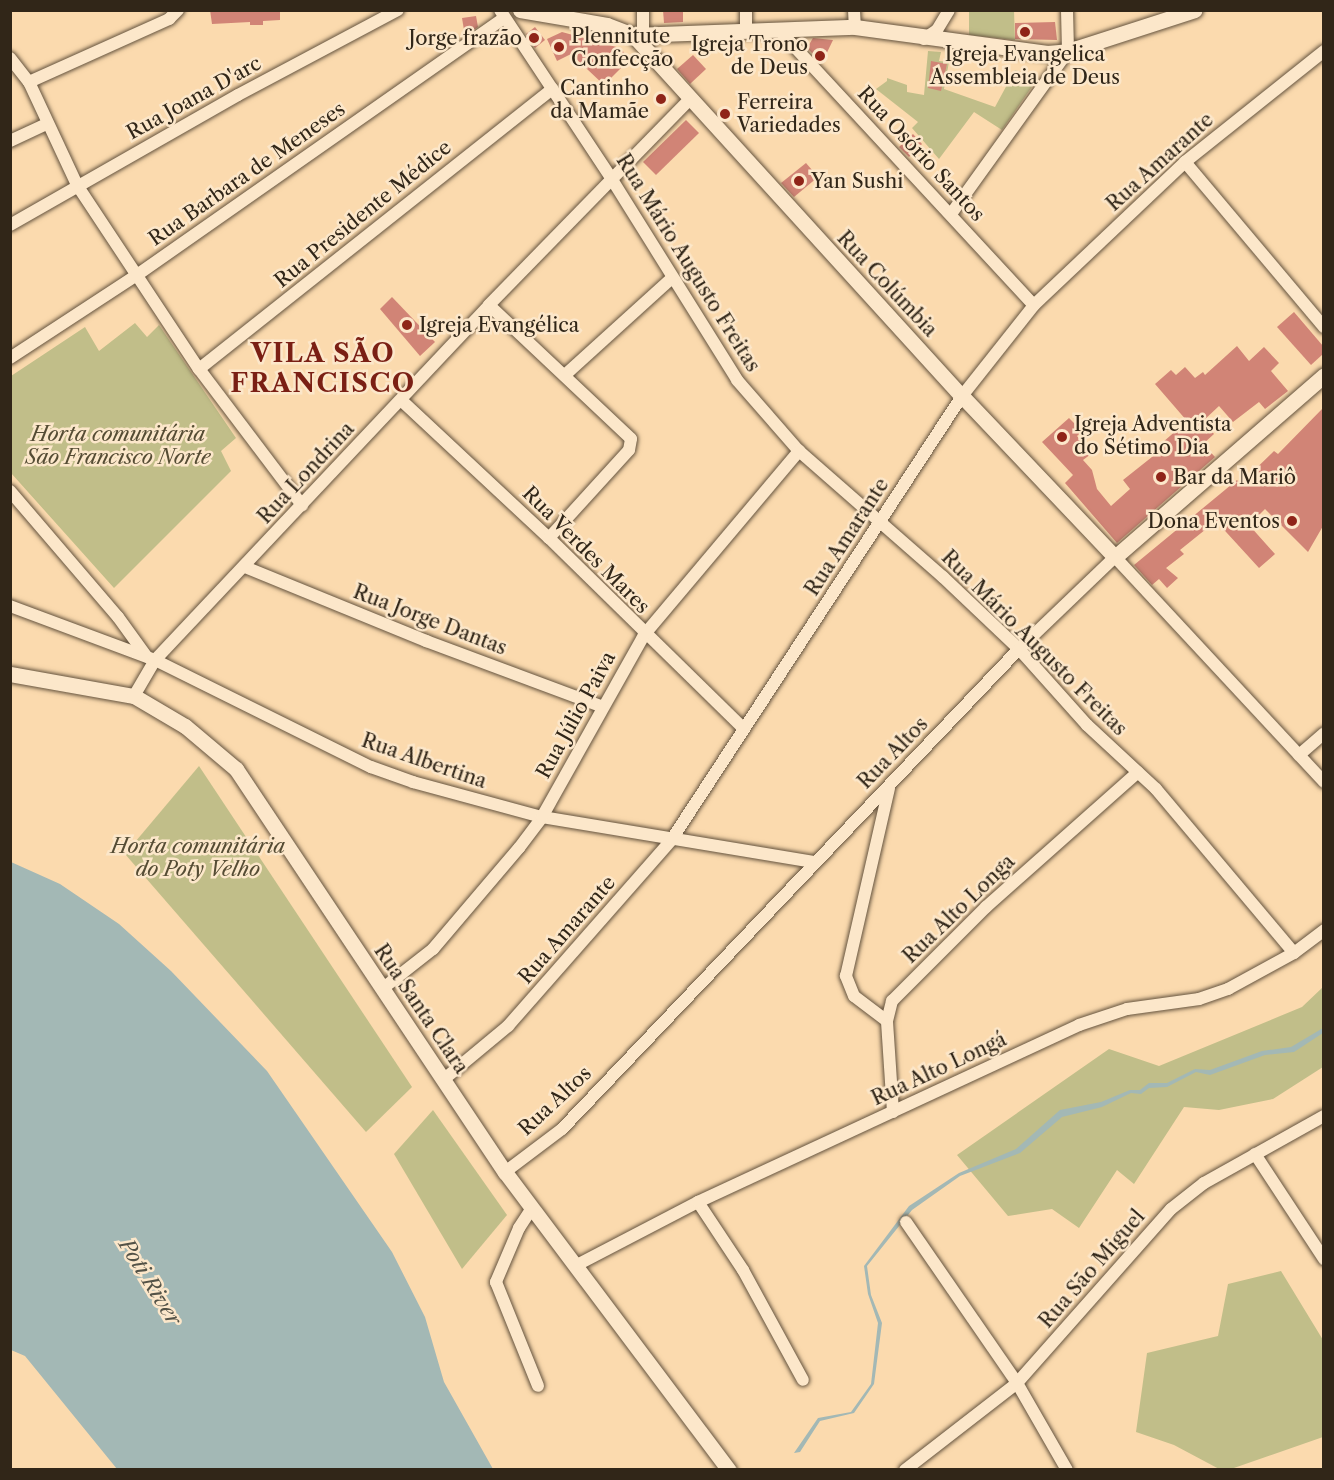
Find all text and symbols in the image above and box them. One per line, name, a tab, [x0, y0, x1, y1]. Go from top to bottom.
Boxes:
place label: Plennitute Confecção	[571, 24, 673, 71]
marker: Igreja Evangelica Assembleia de Deus	[1018, 25, 1032, 39]
place label: Jorge frazão	[408, 26, 522, 50]
marker: Jorge frazão	[527, 31, 541, 45]
place label: Igreja Trono de Deus	[690, 33, 808, 80]
marker: Plennitute Confecção	[552, 40, 566, 54]
place label: Igreja Evangelica Assembleia de Deus	[930, 42, 1120, 89]
marker: Igreja Trono de Deus	[813, 49, 827, 63]
street label: Rua Joana D'arc	[122, 51, 266, 145]
place label: Cantinho da Mamãe	[550, 76, 649, 123]
street label: Rua Osório Santos	[852, 82, 990, 226]
place label: Ferreira Variedades	[737, 90, 841, 137]
marker: Cantinho da Mamãe	[654, 92, 668, 106]
street label: Rua Barbara de Meneses	[144, 97, 350, 251]
marker: Ferreira Variedades	[718, 107, 732, 121]
street label: Rua Amarante	[1101, 107, 1219, 217]
street label: Rua Presidente Médice	[270, 135, 456, 293]
street label: Rua Mário Augusto Freitas	[611, 149, 765, 377]
place label: Yan Sushi	[811, 169, 903, 193]
marker: Yan Sushi	[792, 174, 806, 188]
street label: Rua Colúmbia	[832, 226, 942, 342]
place label: Igreja Evangélica	[419, 313, 580, 337]
marker: Igreja Evangélica	[400, 318, 414, 332]
district label: VILA SÃO FRANCISCO	[230, 338, 416, 400]
place label: Igreja Adventista do Sétimo Dia	[1074, 413, 1233, 460]
street label: Rua Londrina	[253, 417, 359, 529]
park label: Horta comunitária São Francisco Norte	[25, 423, 211, 470]
marker: Igreja Adventista do Sétimo Dia	[1055, 430, 1069, 444]
place label: Bar da Mariô	[1173, 465, 1297, 489]
marker: Bar da Mariô	[1154, 470, 1168, 484]
street label: Rua Amarante	[800, 473, 894, 601]
street label: Rua Verdes Mares	[517, 481, 655, 619]
place label: Dona Eventos	[1147, 509, 1280, 533]
marker: Dona Eventos	[1285, 514, 1299, 528]
street label: Rua Mário Augusto Freitas	[936, 545, 1132, 741]
street label: Rua Jorge Dantas	[350, 580, 510, 660]
street label: Rua Júlio Paiva	[531, 647, 621, 783]
street label: Rua Altos	[853, 712, 933, 794]
street label: Rua Albertina	[358, 728, 490, 794]
park label: Horta comunitária do Poty Velho	[111, 835, 285, 882]
street label: Rua Alto Longa	[898, 849, 1020, 969]
street label: Rua Amarante	[513, 871, 621, 989]
street label: Rua Santa Clara	[369, 939, 473, 1079]
street label: Rua Alto Longá	[867, 1027, 1011, 1111]
street label: Rua Altos	[513, 1061, 597, 1141]
street label: Rua São Miguel	[1034, 1205, 1150, 1333]
water label: Poti River	[113, 1234, 187, 1330]

